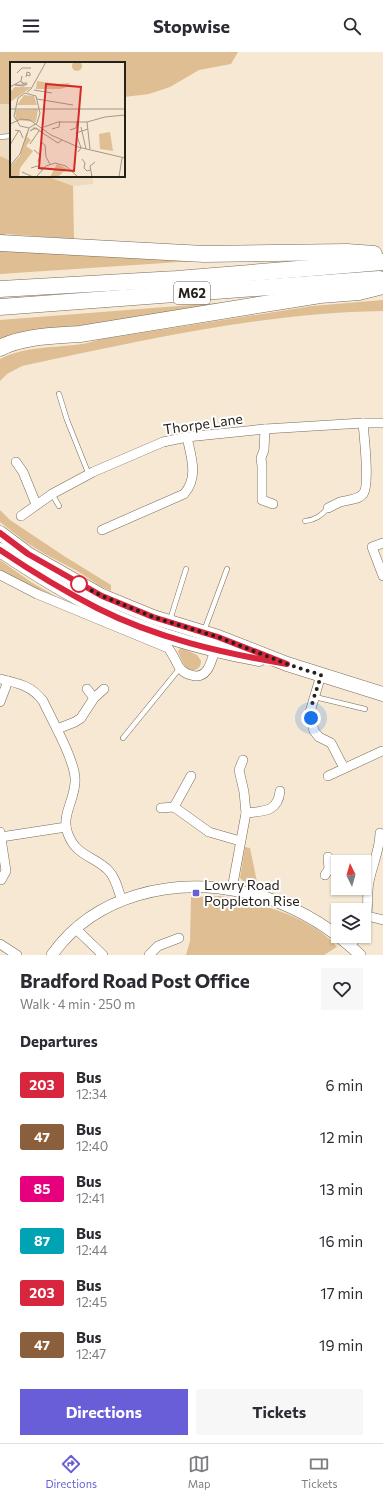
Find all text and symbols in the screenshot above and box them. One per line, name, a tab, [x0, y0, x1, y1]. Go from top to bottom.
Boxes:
icon: menu	[20, 15, 42, 37]
text: Stopwise	[153, 15, 230, 37]
icon: search	[341, 15, 363, 37]
inset map	[10, 62, 125, 177]
road number: M62	[174, 282, 210, 304]
street label: Thorpe Lane	[162, 410, 244, 437]
unlabelled marker	[70, 575, 88, 593]
your location	[301, 708, 321, 728]
north arrow	[331, 855, 371, 895]
map controls	[331, 855, 371, 943]
place label: Lowry Road Poppleton Rise	[204, 876, 300, 909]
marker: Lowry Road Poppleton Rise	[191, 888, 201, 898]
button: layers	[331, 903, 371, 943]
button: heart	[321, 968, 363, 1010]
text: Bradford Road Post Office	[20, 969, 250, 992]
text: Walk · 4 min · 250 m	[20, 996, 135, 1012]
text: Departures	[20, 1032, 98, 1050]
text: Bus	[76, 1068, 101, 1086]
text: 203	[29, 1076, 55, 1093]
text: 6 min	[325, 1076, 363, 1094]
text: 12:34	[76, 1086, 107, 1102]
text: Bus	[76, 1120, 101, 1138]
text: 47	[34, 1128, 50, 1145]
text: 12 min	[320, 1128, 363, 1146]
text: 12:40	[76, 1138, 108, 1154]
text: Bus	[76, 1172, 101, 1190]
text: 85	[34, 1180, 50, 1197]
text: 13 min	[320, 1180, 363, 1198]
text: 12:41	[76, 1190, 105, 1206]
text: Bus	[76, 1224, 101, 1242]
text: 87	[34, 1232, 50, 1249]
text: 16 min	[319, 1232, 363, 1250]
text: 12:44	[76, 1242, 107, 1258]
text: Bus	[76, 1276, 101, 1294]
text: 203	[29, 1284, 55, 1301]
text: 17 min	[320, 1284, 363, 1302]
text: 12:45	[76, 1294, 107, 1310]
text: Bus	[76, 1328, 101, 1346]
text: 47	[34, 1336, 50, 1353]
text: 19 min	[319, 1336, 363, 1354]
text: 12:47	[76, 1346, 106, 1362]
button: Directions	[20, 1389, 188, 1435]
button: Tickets	[196, 1389, 363, 1435]
tab: Directions	[45, 1453, 97, 1490]
tab: Map	[188, 1453, 211, 1490]
tab: Tickets	[301, 1453, 338, 1490]

